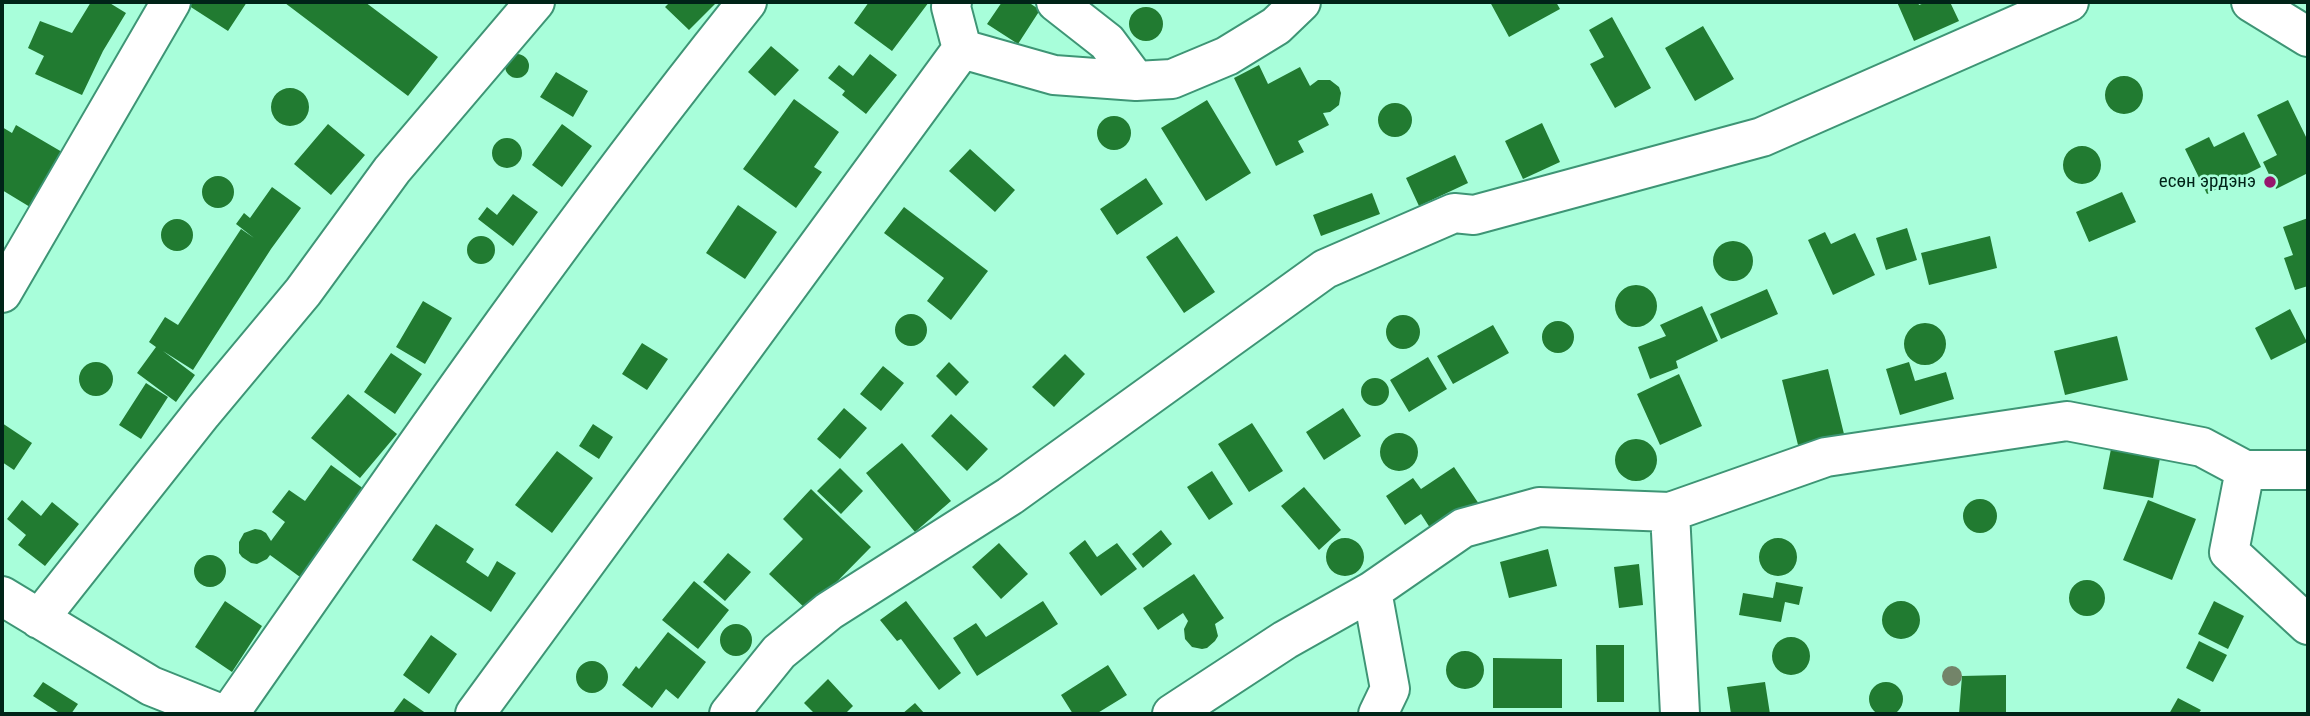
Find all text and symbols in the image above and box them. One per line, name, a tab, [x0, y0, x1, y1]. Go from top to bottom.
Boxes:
place label: есөн эрдэнэ	[2159, 171, 2256, 193]
marker: есөн эрдэнэ	[2262, 174, 2278, 190]

